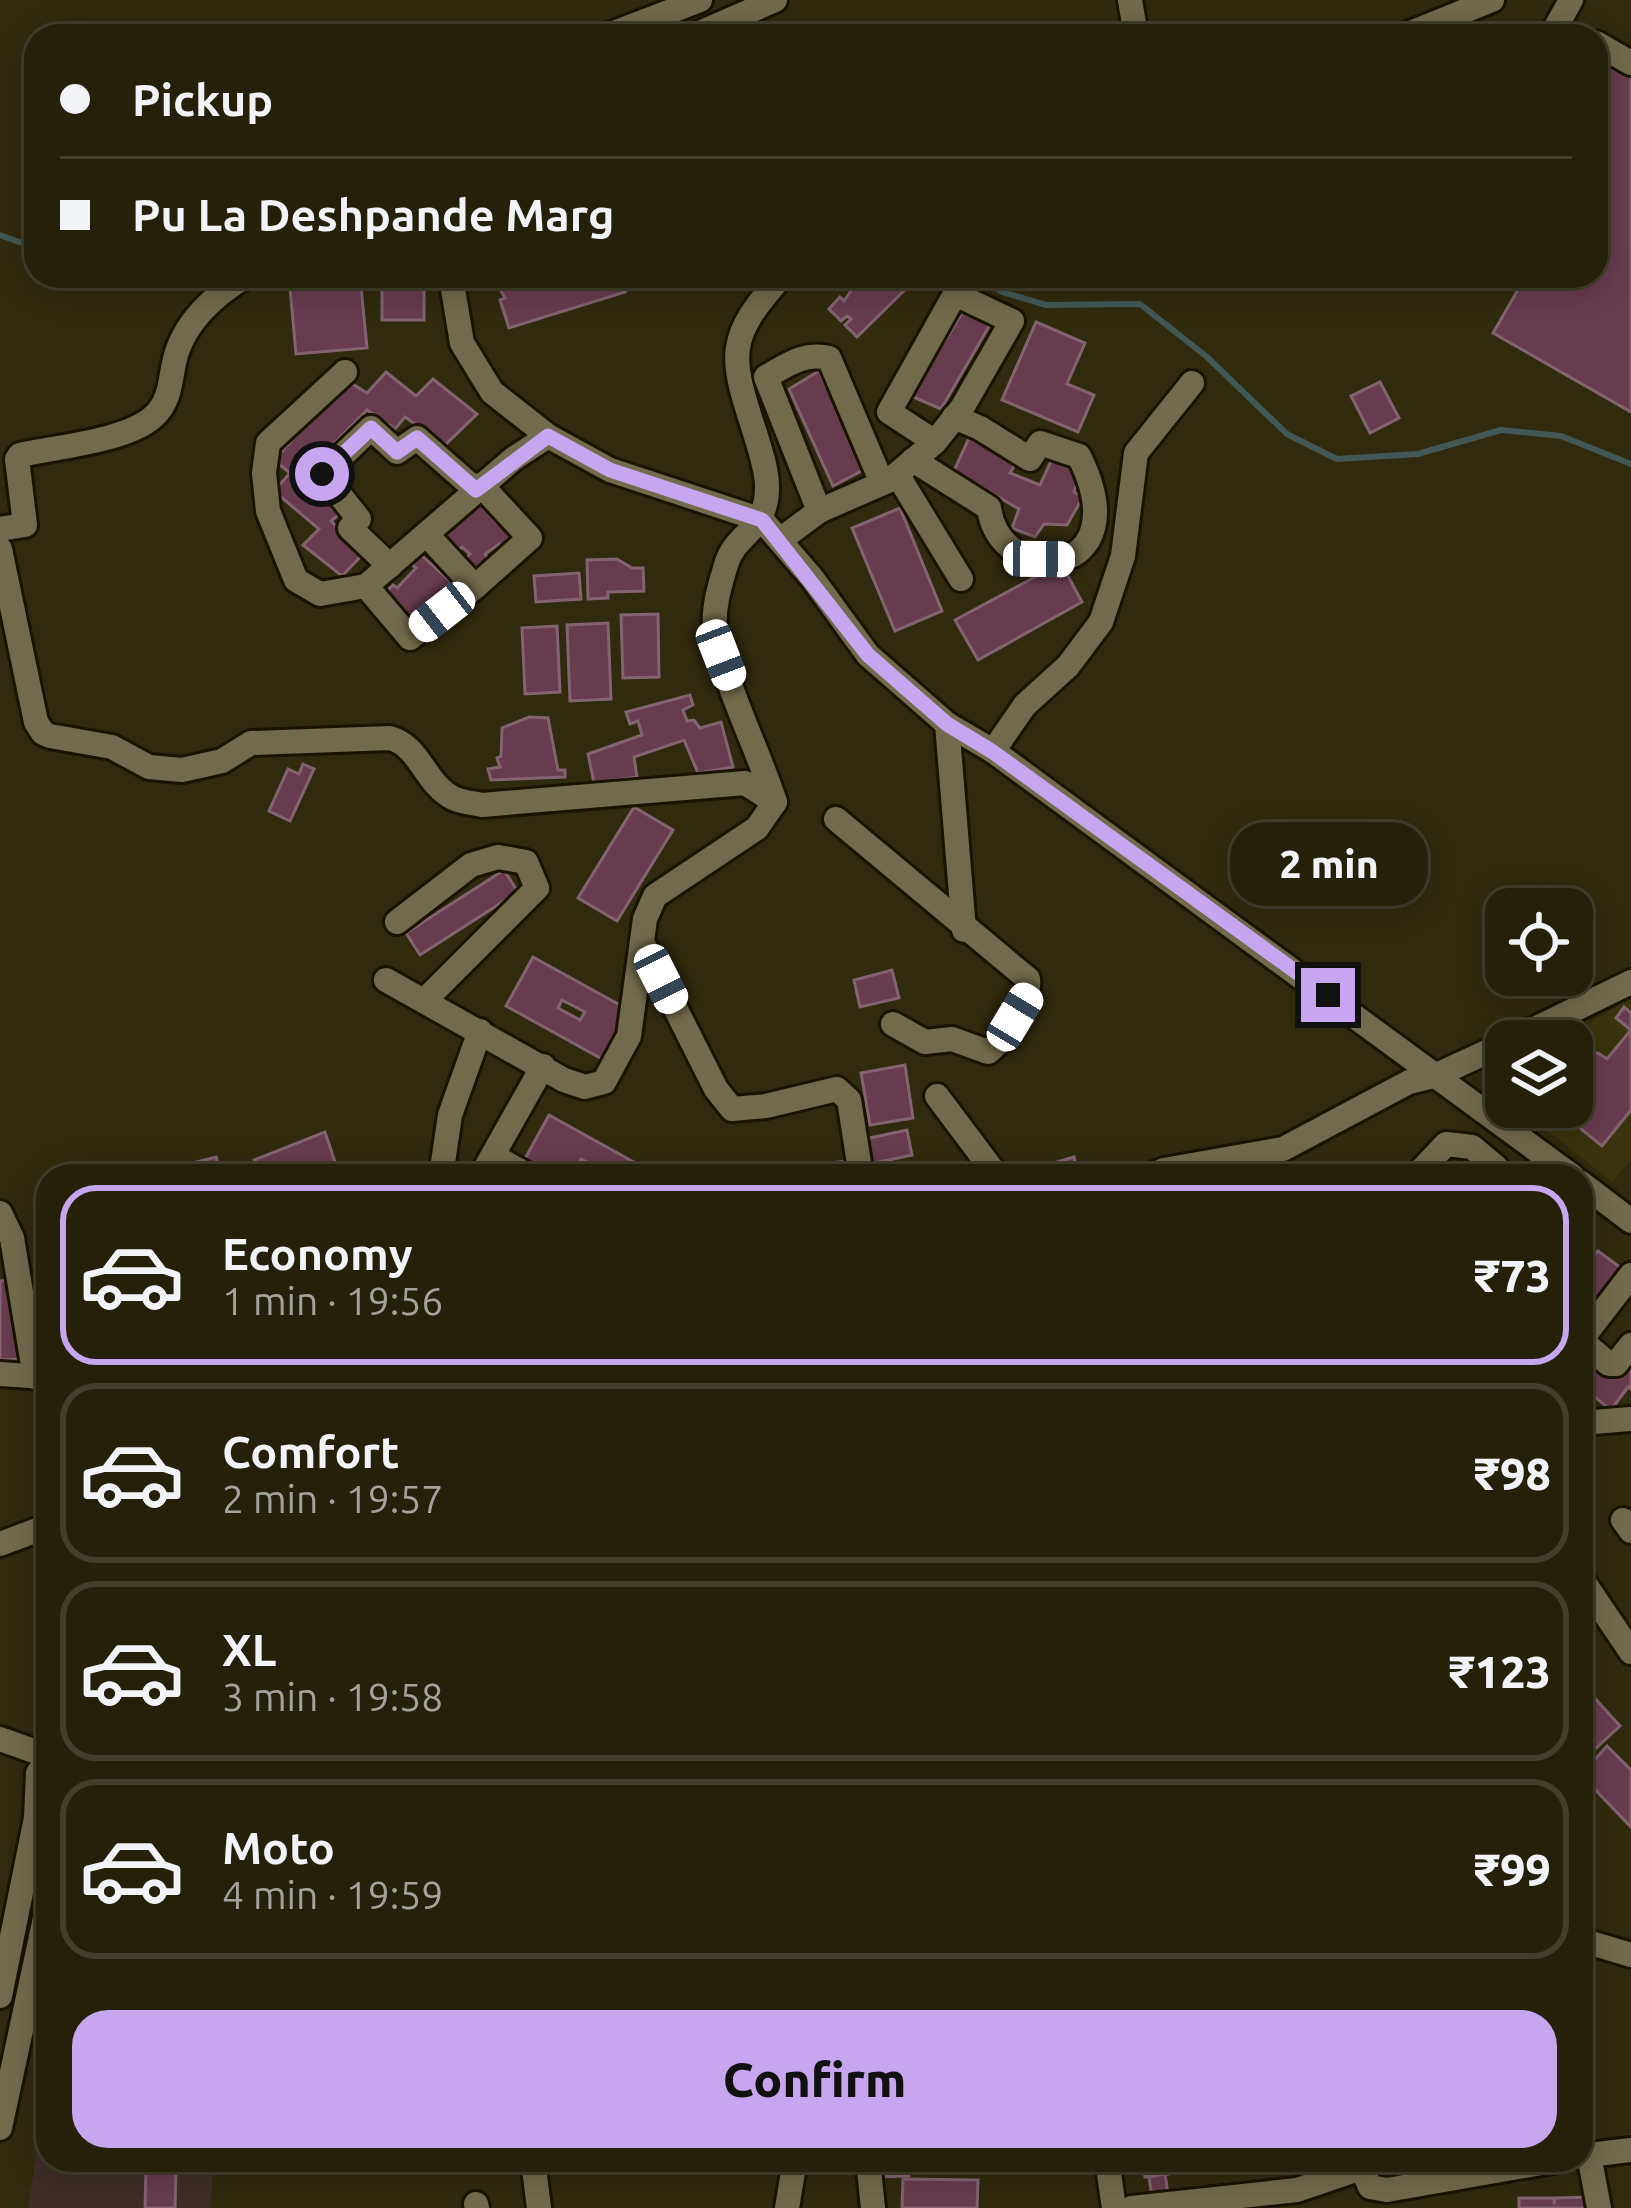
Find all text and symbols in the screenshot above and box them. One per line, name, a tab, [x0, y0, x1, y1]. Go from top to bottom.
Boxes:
text: Pickup	[132, 74, 273, 125]
text: Pu La Deshpande Marg	[132, 189, 614, 240]
route start	[295, 447, 349, 501]
car	[1003, 540, 1075, 578]
car	[403, 576, 481, 648]
car	[691, 615, 751, 695]
callout: 2 min	[1229, 821, 1427, 905]
text: 2 min	[1279, 842, 1379, 885]
map controls	[1485, 888, 1593, 1128]
button: locate	[1485, 888, 1593, 996]
car	[629, 939, 693, 1019]
route end	[1301, 968, 1355, 1022]
car	[981, 977, 1049, 1057]
button: layers	[1485, 1020, 1593, 1128]
icon: car	[78, 1221, 186, 1329]
text: Economy	[222, 1228, 413, 1279]
text: ₹73	[1475, 1250, 1551, 1301]
text: 1 min · 19:56	[222, 1279, 443, 1322]
icon: car	[78, 1419, 186, 1527]
text: Comfort	[222, 1426, 399, 1477]
text: ₹98	[1475, 1448, 1551, 1499]
text: 2 min · 19:57	[222, 1477, 443, 1520]
icon: car	[78, 1617, 186, 1725]
text: XL	[222, 1624, 276, 1675]
text: ₹123	[1449, 1646, 1551, 1697]
text: 3 min · 19:58	[222, 1675, 443, 1718]
icon: car	[78, 1815, 186, 1923]
text: Moto	[222, 1822, 335, 1873]
text: ₹99	[1475, 1844, 1551, 1895]
text: 4 min · 19:59	[222, 1873, 443, 1916]
button: Confirm	[72, 2010, 1557, 2148]

